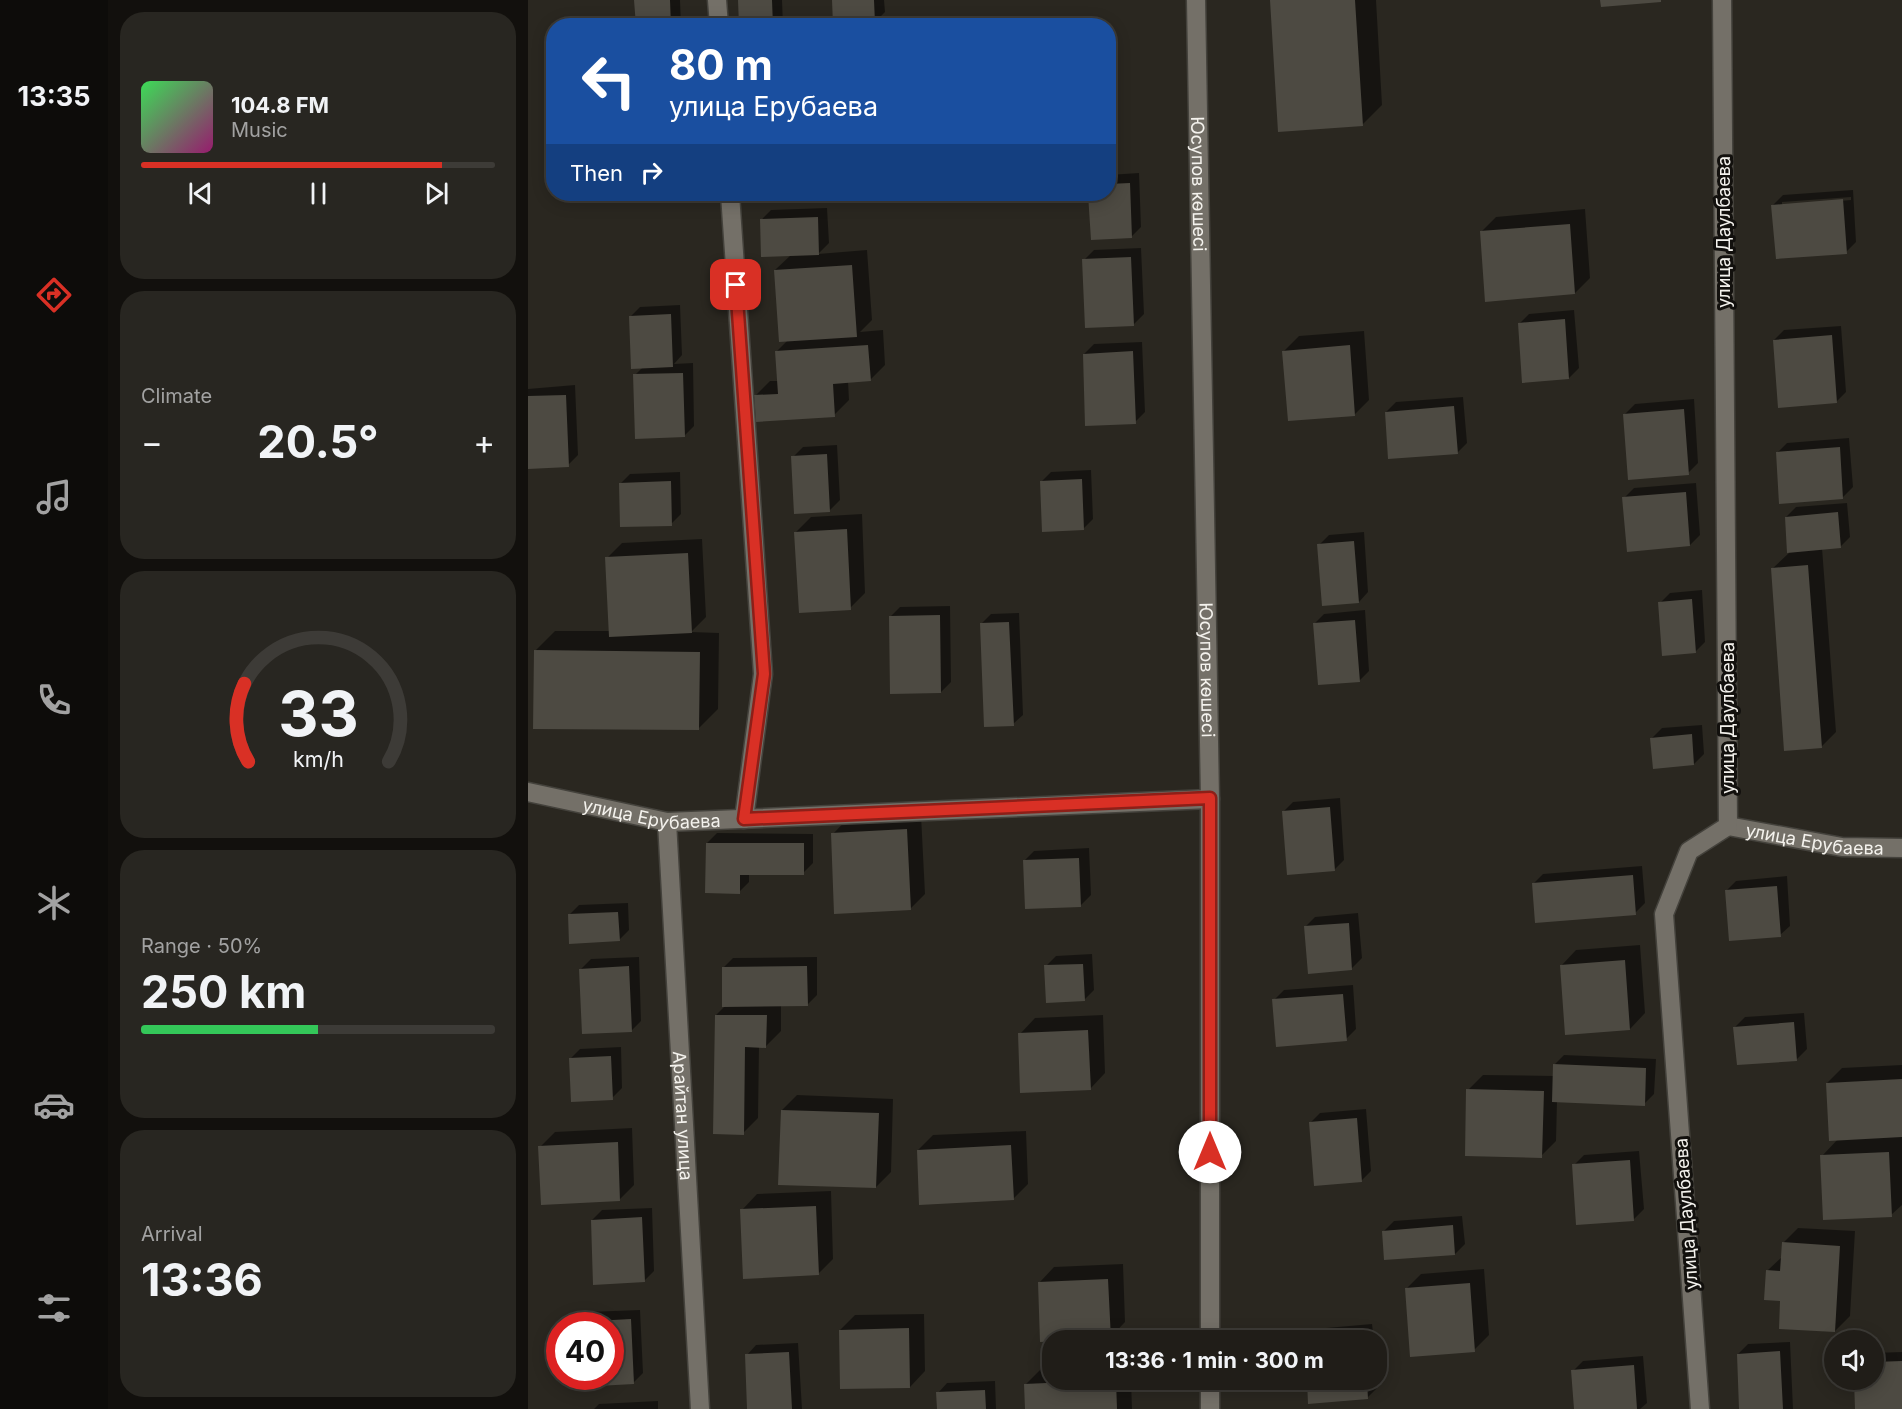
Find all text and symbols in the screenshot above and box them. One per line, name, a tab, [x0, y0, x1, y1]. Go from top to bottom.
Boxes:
text: 80 m	[669, 39, 773, 90]
icon: left	[570, 42, 648, 120]
text: 13:35	[18, 80, 90, 113]
text: улица Ерубаева	[669, 90, 878, 123]
text: 104.8 FM	[231, 92, 329, 118]
street label: Юсупов көшесі	[1188, 116, 1211, 252]
text: Music	[231, 118, 288, 142]
icon: right	[635, 156, 668, 189]
street label: улица Даулбаева	[1713, 156, 1734, 308]
text: Then	[570, 160, 623, 186]
icon: previous	[184, 177, 217, 210]
icon: pause	[302, 177, 335, 210]
icon: next	[420, 177, 453, 210]
pin	[710, 259, 761, 310]
icon: arrive	[719, 268, 752, 301]
icon: directions	[33, 274, 75, 316]
text: Climate	[141, 384, 212, 408]
text: 20.5°	[257, 414, 379, 469]
text: −	[141, 422, 163, 462]
text: +	[473, 422, 495, 462]
icon: music	[33, 476, 75, 518]
street label: Юсупов көшесі	[1196, 602, 1219, 738]
street label: улица Даулбаева	[1717, 642, 1738, 794]
text: 33	[278, 676, 358, 751]
icon: phone	[33, 679, 75, 721]
text: km/h	[293, 746, 343, 772]
street label: улица Ерубаева	[581, 794, 721, 833]
street label: улица Ерубаева	[1744, 819, 1884, 858]
icon: climate	[33, 882, 75, 924]
text: Range · 50%	[141, 934, 262, 958]
text: 250 km	[141, 964, 306, 1019]
street label: Арайтан улица	[669, 1050, 698, 1181]
icon: car	[33, 1084, 75, 1126]
position arrow	[1178, 1120, 1242, 1184]
street label: улица Даулбаева	[1670, 1137, 1702, 1291]
text: Arrival	[141, 1222, 203, 1246]
text: 13:36	[141, 1252, 263, 1307]
icon: filters	[33, 1287, 75, 1329]
speed limit sign: 40	[546, 1312, 624, 1390]
map controls	[1824, 1330, 1884, 1390]
button: sound	[1824, 1330, 1884, 1390]
text: 13:36 · 1 min · 300 m	[1105, 1347, 1324, 1373]

